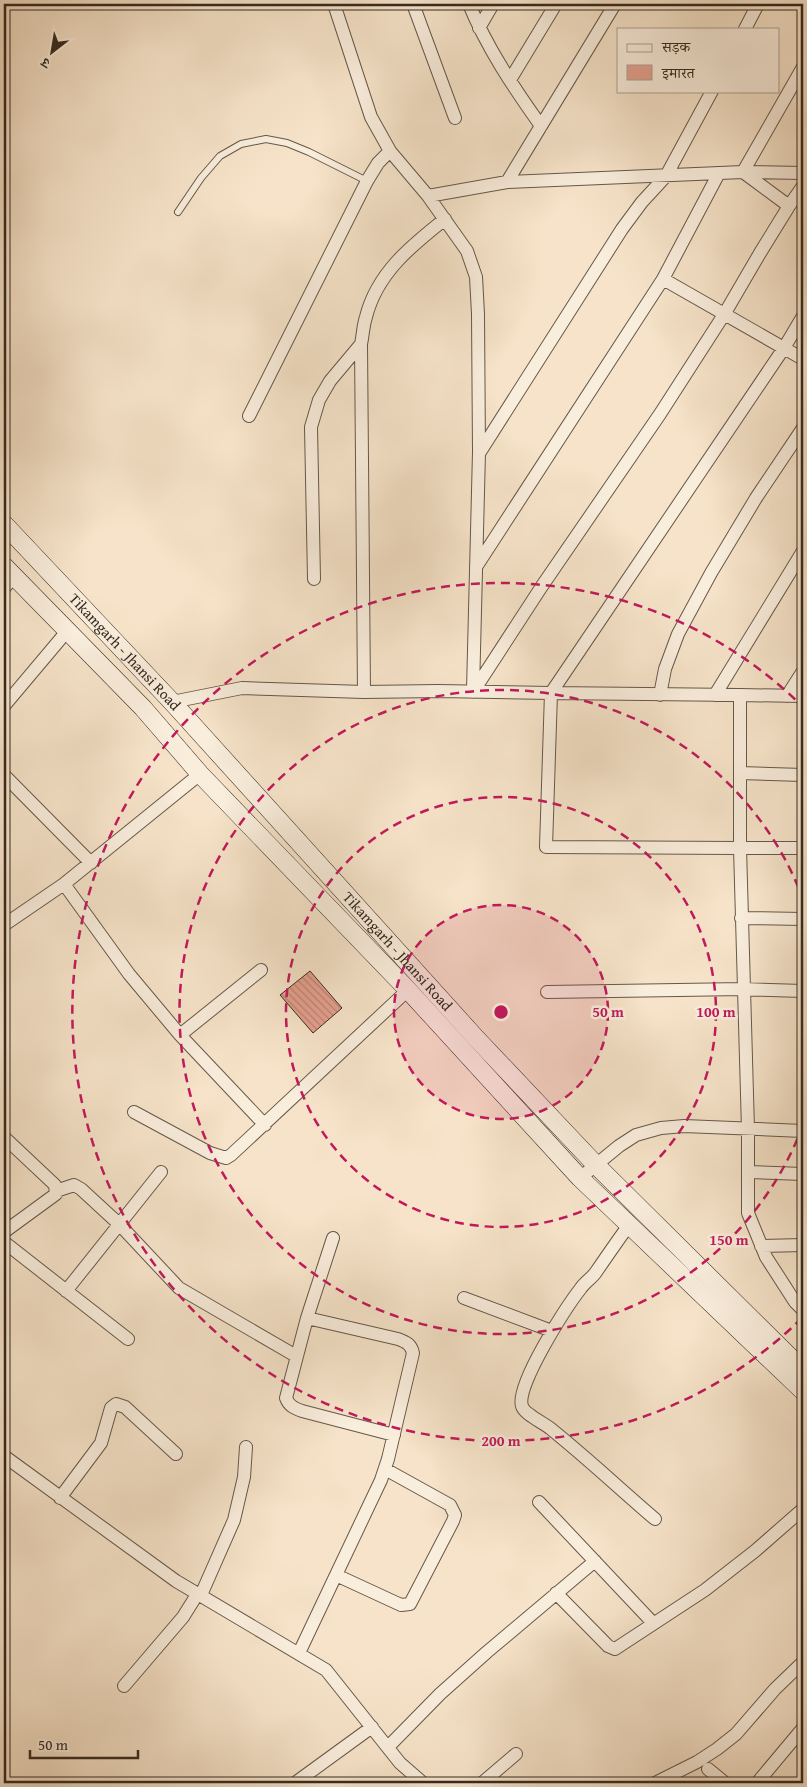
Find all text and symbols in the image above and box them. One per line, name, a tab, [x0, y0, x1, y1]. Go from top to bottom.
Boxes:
north arrow	[28, 28, 78, 78]
legend	[617, 28, 780, 92]
text: सड़क	[661, 36, 691, 57]
text: उ	[36, 52, 54, 74]
text: इमारत	[661, 62, 696, 83]
street label: Tikamgarh - Jhansi Road	[65, 588, 186, 715]
street label: Tikamgarh - Jhansi Road	[338, 887, 457, 1015]
text: 50 m	[592, 1001, 624, 1022]
text: 100 m	[696, 1001, 736, 1022]
centre of rings	[492, 1003, 510, 1021]
text: 150 m	[709, 1229, 749, 1250]
text: 200 m	[481, 1430, 521, 1451]
scale bar	[30, 1727, 138, 1759]
text: 50 m	[38, 1734, 69, 1755]

